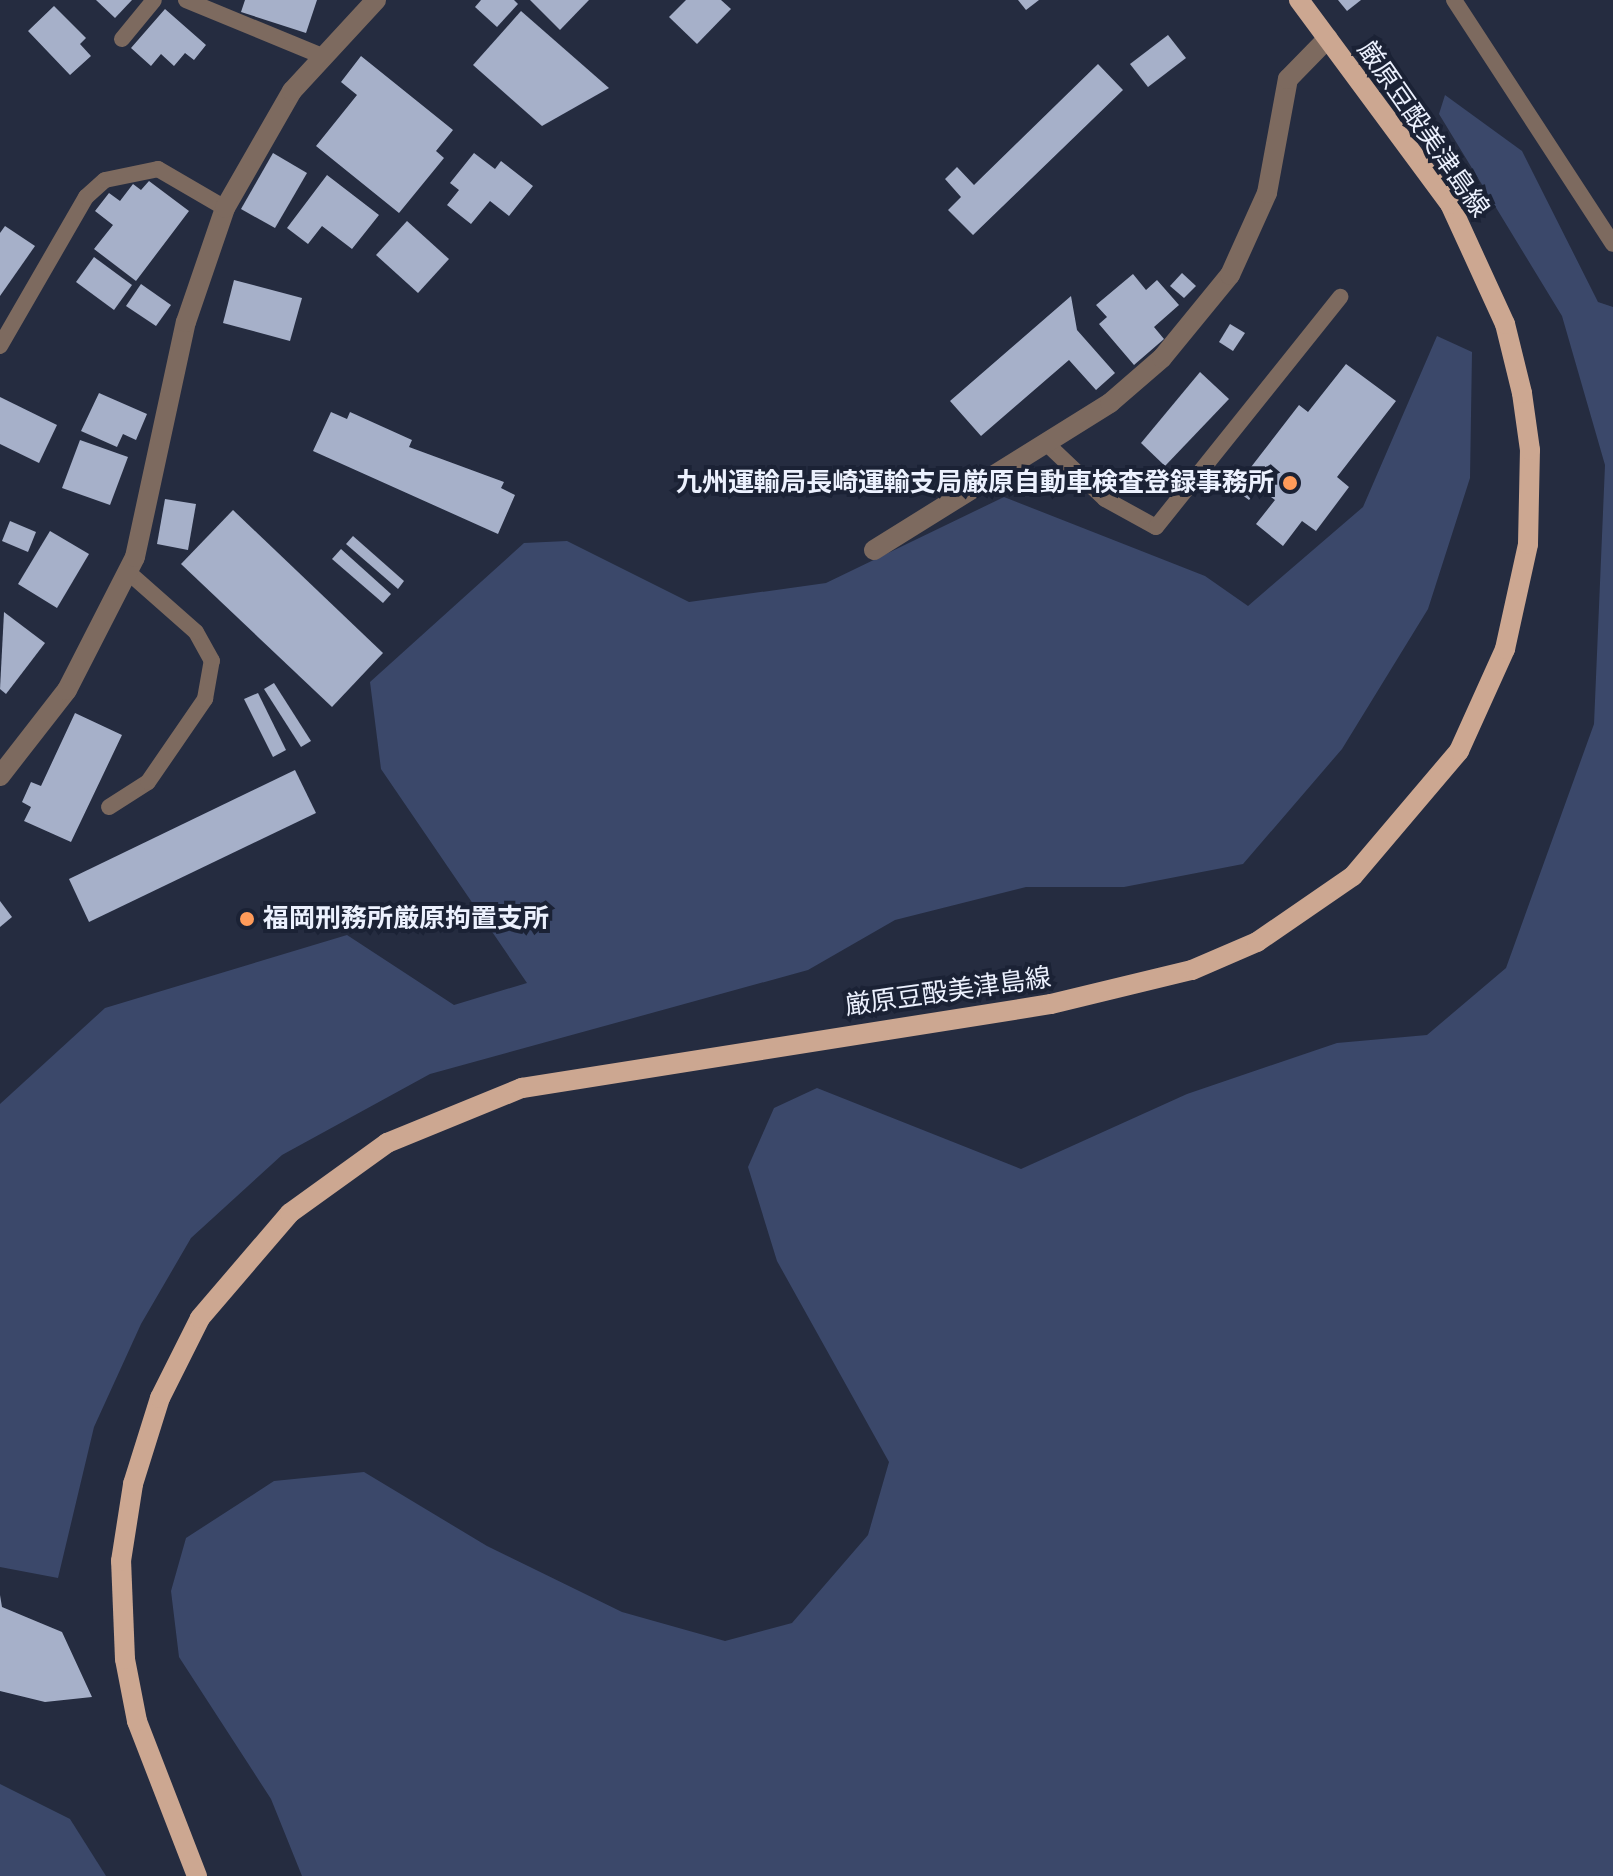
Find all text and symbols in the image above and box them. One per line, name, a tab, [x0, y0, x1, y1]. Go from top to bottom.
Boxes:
street label: 厳原豆酘美津島線	[1351, 35, 1495, 223]
place label: 九州運輸局長崎運輸支局厳原自動車検査登録事務所	[676, 467, 1274, 499]
marker: 九州運輸局長崎運輸支局厳原自動車検査登録事務所	[1281, 474, 1299, 492]
place label: 福岡刑務所厳原拘置支所	[263, 903, 549, 935]
marker: 福岡刑務所厳原拘置支所	[238, 910, 256, 928]
street label: 厳原豆酘美津島線	[843, 962, 1053, 1022]

